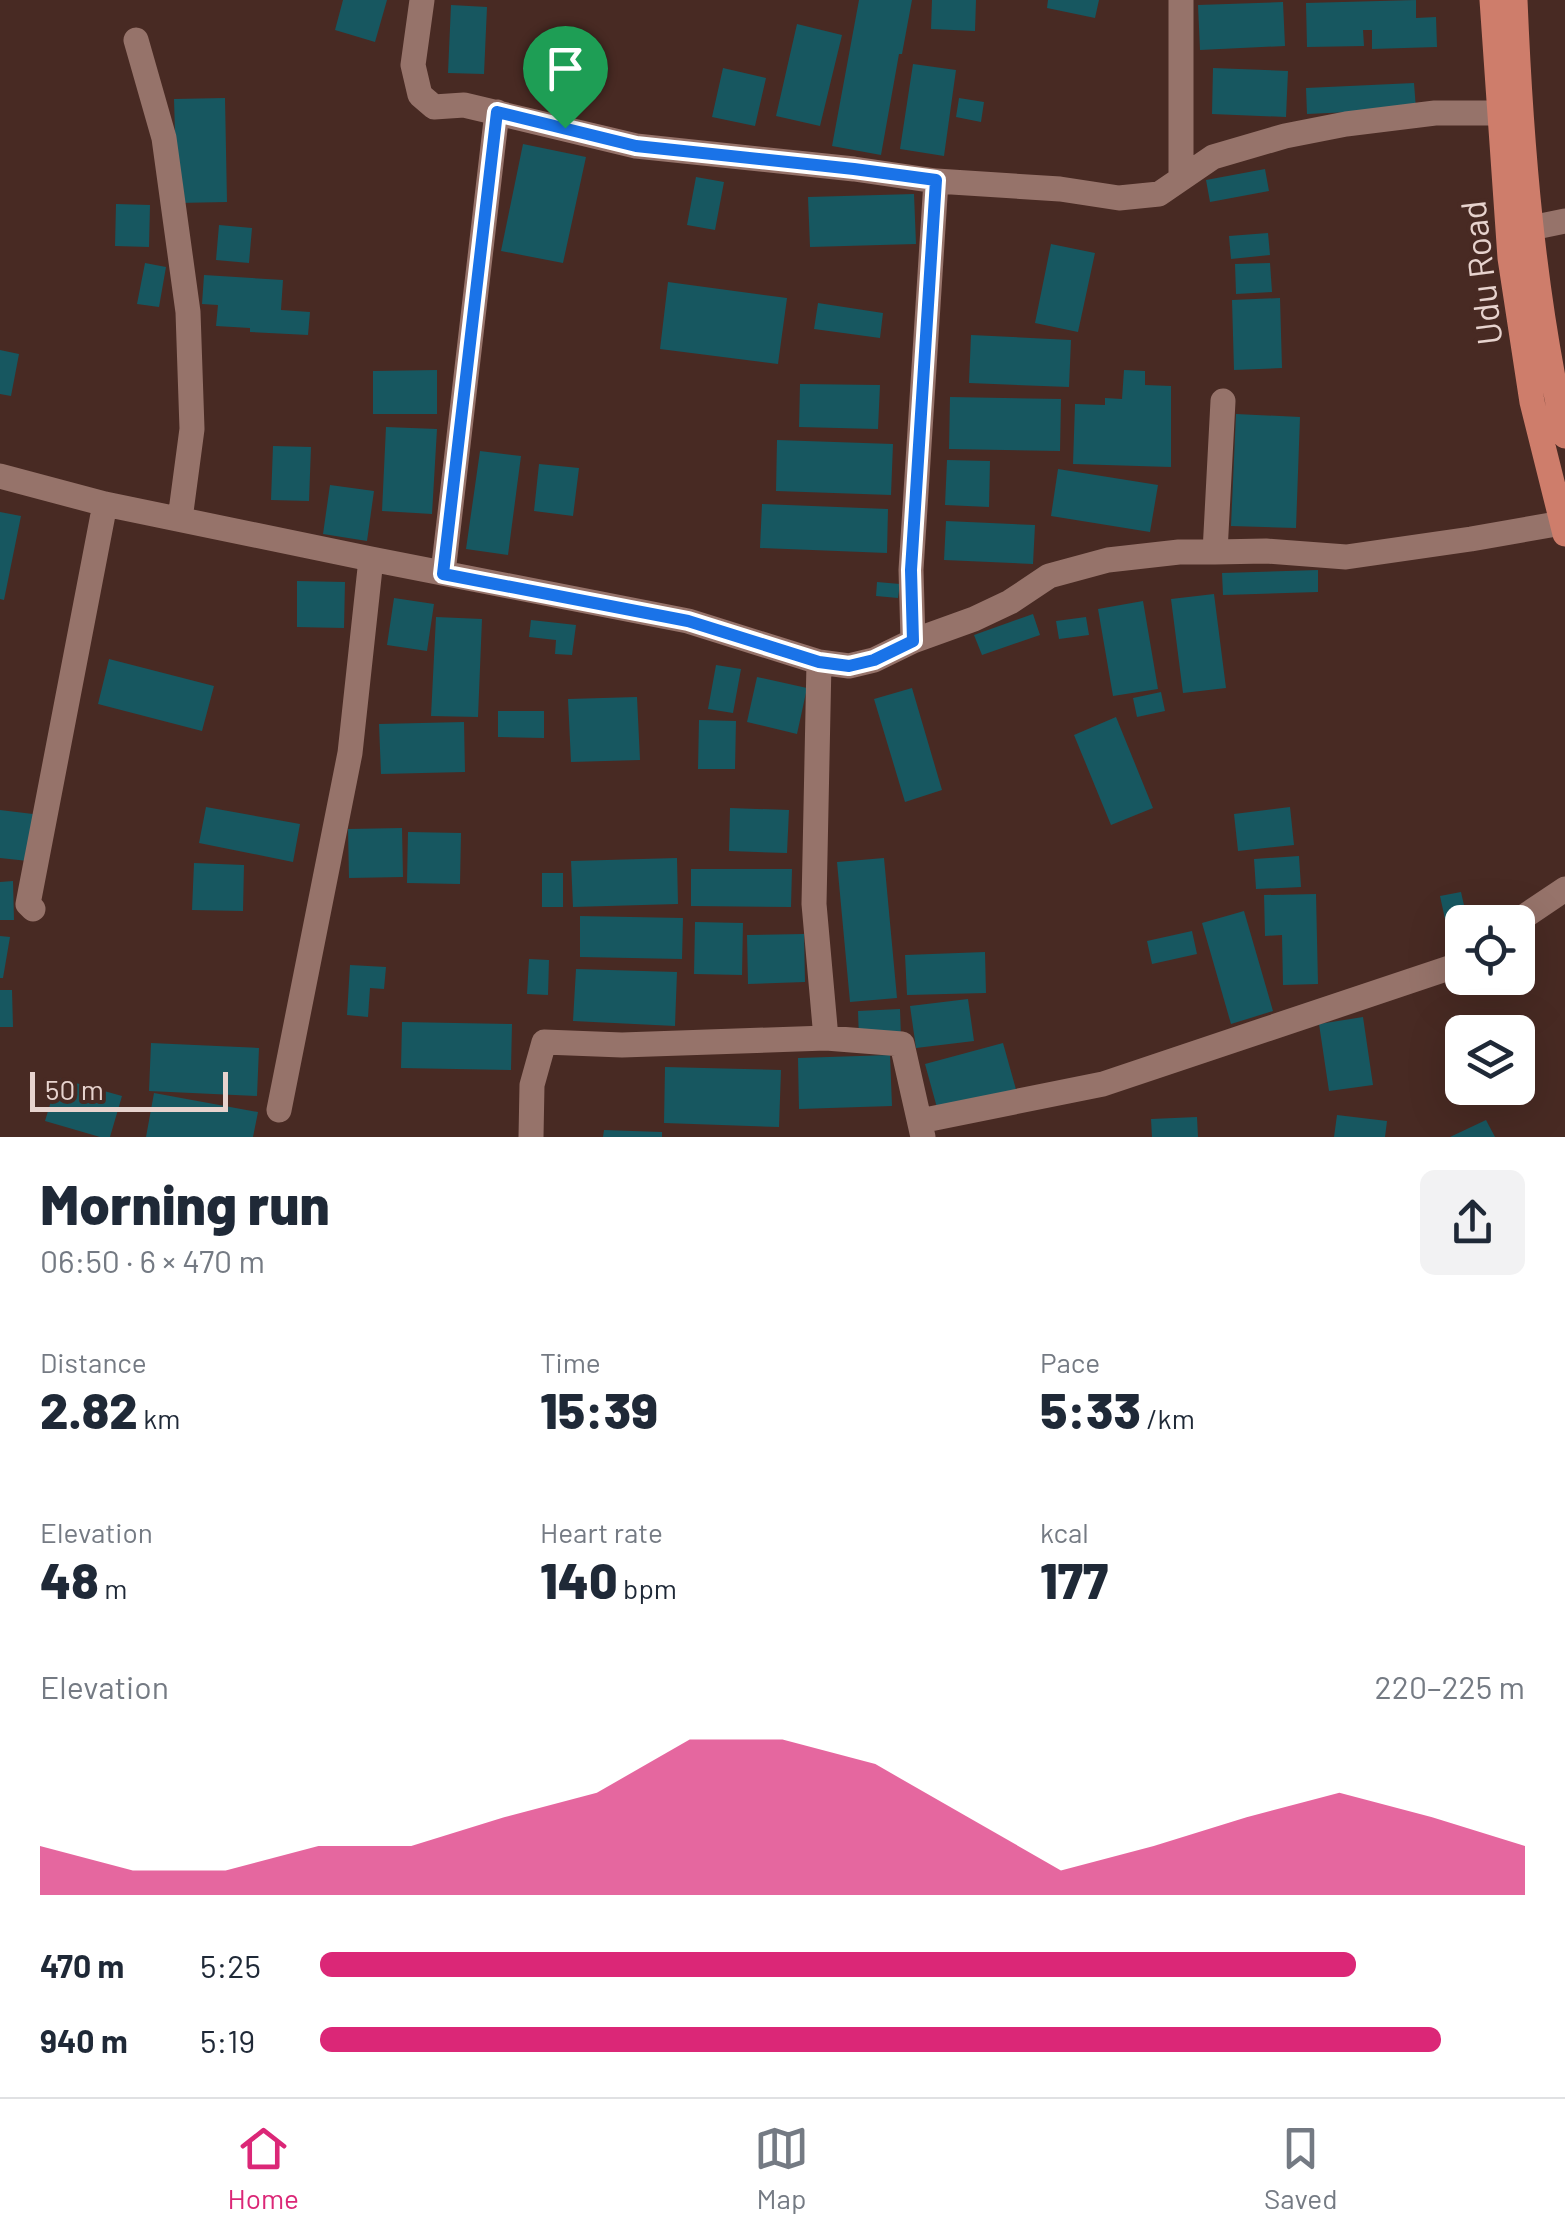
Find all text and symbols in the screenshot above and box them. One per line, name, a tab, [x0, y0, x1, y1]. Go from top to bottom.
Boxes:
pin	[523, 26, 608, 129]
icon: arrive	[538, 41, 593, 96]
street label: Udu Road	[1450, 199, 1510, 347]
map controls	[1445, 905, 1535, 1105]
button: locate	[1445, 905, 1535, 995]
button: layers	[1445, 1015, 1535, 1105]
scale bar	[30, 1067, 228, 1112]
text: 50 m	[45, 1072, 104, 1106]
text: Morning run	[40, 1170, 330, 1236]
button: share	[1420, 1170, 1525, 1275]
text: 06:50 · 6 × 470 m	[40, 1241, 265, 1279]
text: Distance	[40, 1345, 147, 1379]
text: Time	[540, 1345, 601, 1379]
text: Pace	[1040, 1345, 1100, 1379]
text: 2.82	[40, 1379, 138, 1439]
text: 15:39	[540, 1379, 658, 1439]
text: 5:33	[1040, 1379, 1141, 1439]
text: km	[138, 1401, 180, 1435]
text: /km	[1141, 1401, 1195, 1435]
text: Elevation	[40, 1515, 153, 1549]
text: Heart rate	[540, 1515, 663, 1549]
text: kcal	[1040, 1515, 1089, 1549]
text: 48	[40, 1549, 99, 1609]
text: 140	[540, 1549, 618, 1609]
text: 177	[1040, 1549, 1108, 1609]
text: m	[99, 1571, 127, 1605]
text: bpm	[618, 1571, 677, 1605]
text: Elevation	[40, 1667, 169, 1705]
text: 220–225 m	[1375, 1667, 1525, 1705]
text: 470 m	[40, 1946, 124, 1984]
text: 5:25	[200, 1946, 261, 1984]
text: 940 m	[40, 2021, 128, 2059]
text: 5:19	[200, 2021, 255, 2059]
tab: Home	[228, 2121, 299, 2215]
tab: Map	[754, 2121, 809, 2215]
tab: Saved	[1264, 2121, 1337, 2215]

